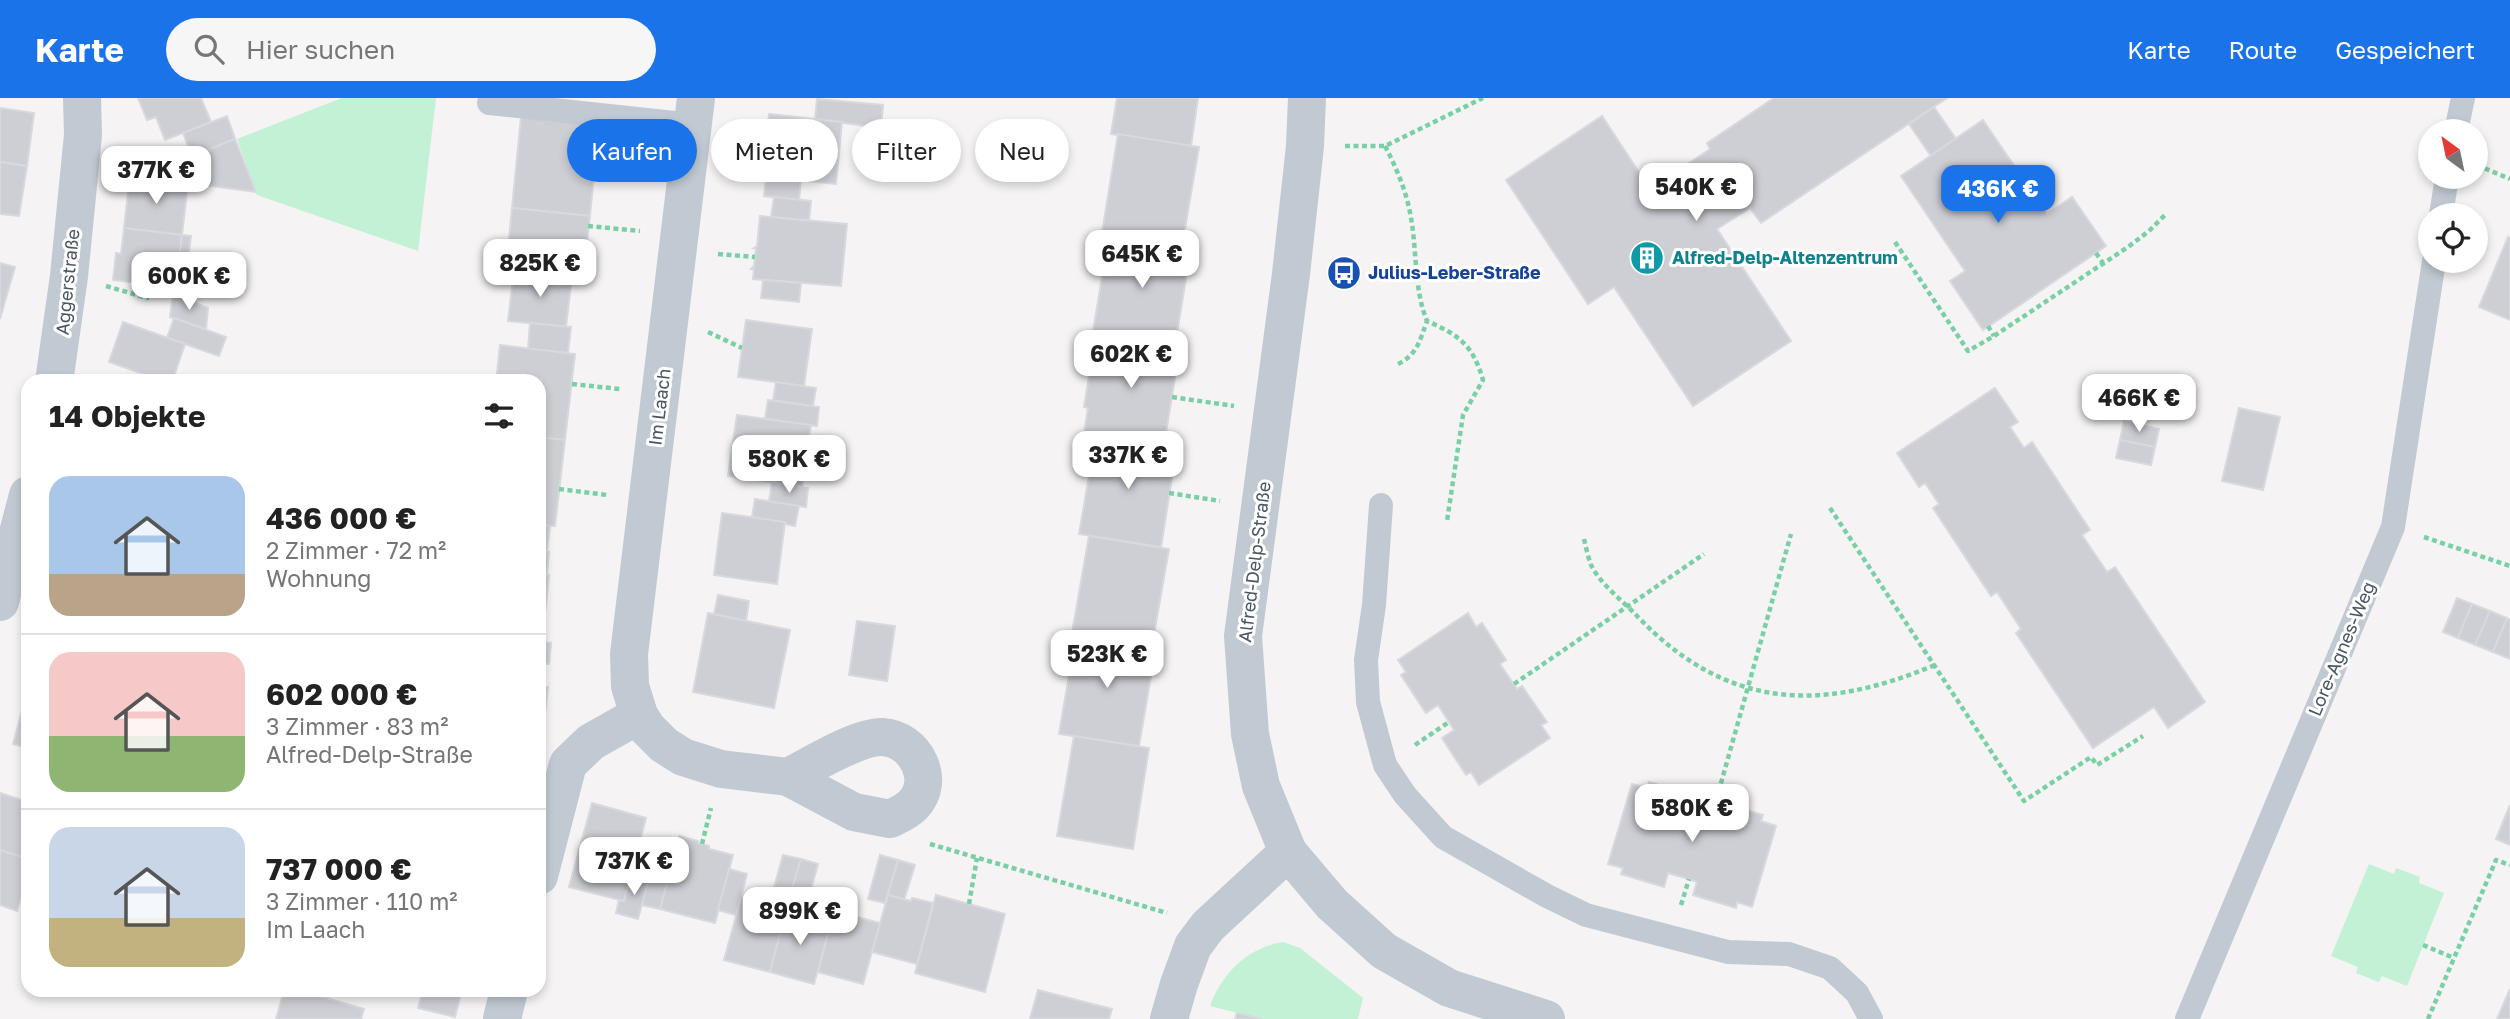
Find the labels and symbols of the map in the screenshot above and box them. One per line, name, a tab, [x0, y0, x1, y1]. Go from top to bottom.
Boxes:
north arrow	[2418, 119, 2488, 189]
pin: 377K €	[99, 146, 213, 206]
pin: 540K €	[1639, 164, 1753, 223]
pin: 436K €	[1941, 166, 2055, 225]
street label: Aggerstraße	[51, 228, 83, 336]
pin: 645K €	[1085, 230, 1199, 290]
building icon: Alfred-Delp-Altenzentrum	[1628, 239, 1666, 277]
pin: 825K €	[483, 240, 597, 299]
place label: Alfred-Delp-Altenzentrum	[1672, 246, 1898, 268]
pin: 600K €	[132, 252, 246, 312]
bus stop icon: Julius-Leber-Straße	[1325, 254, 1363, 292]
place label: Julius-Leber-Straße	[1368, 261, 1541, 283]
pin: 602K €	[1074, 330, 1188, 390]
street label: Im Laach	[643, 367, 675, 447]
pin: 466K €	[2082, 374, 2196, 434]
pin: 337K €	[1071, 432, 1185, 491]
pin: 580K €	[732, 436, 846, 495]
street label: Alfred-Delp-Straße	[1233, 480, 1275, 644]
street label: Lore-Agnes-Weg	[2303, 578, 2379, 719]
pin: 523K €	[1050, 630, 1164, 690]
pin: 580K €	[1635, 784, 1749, 844]
pin: 737K €	[577, 838, 691, 897]
pin: 899K €	[743, 888, 857, 947]

